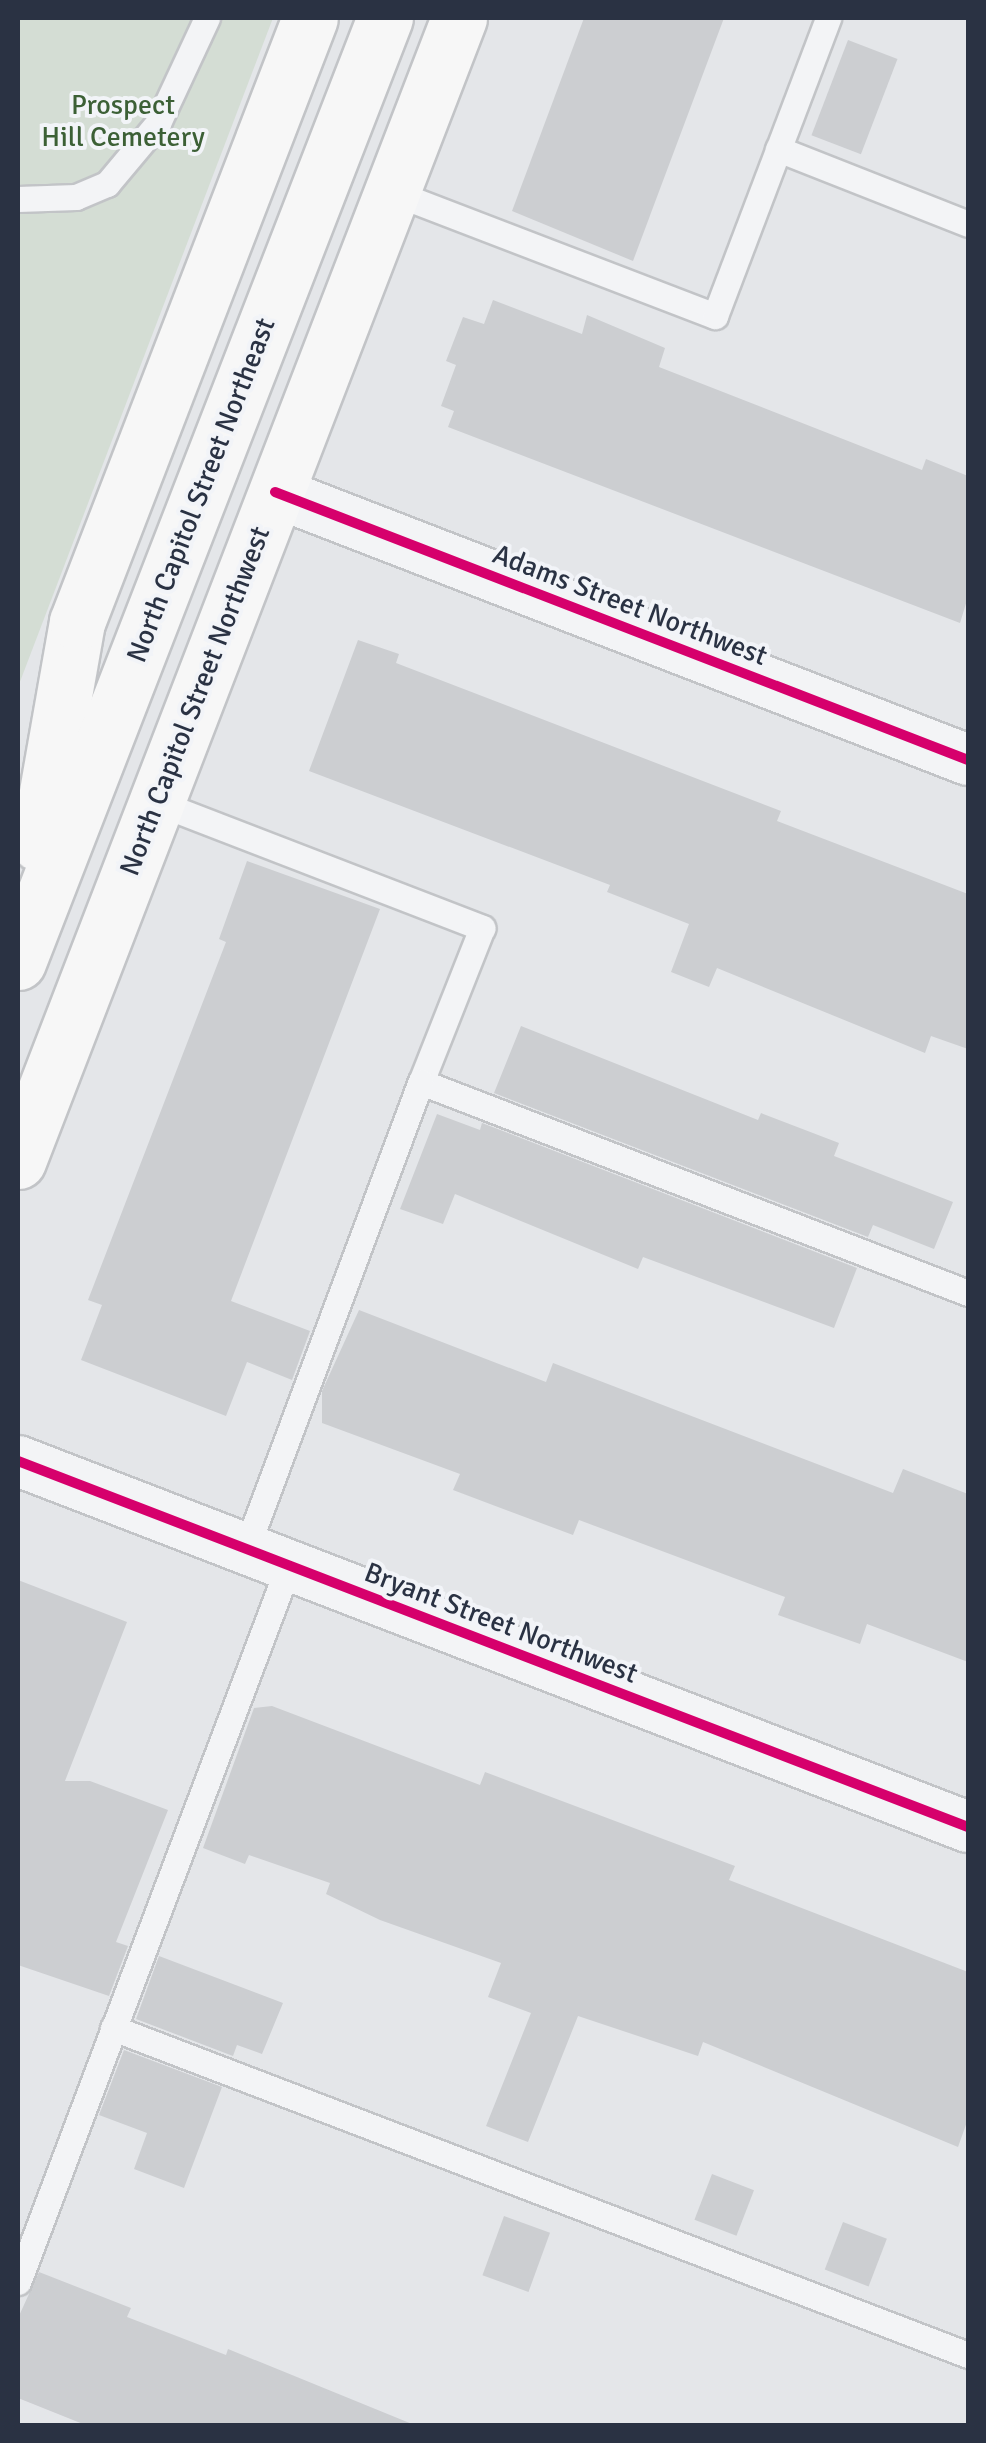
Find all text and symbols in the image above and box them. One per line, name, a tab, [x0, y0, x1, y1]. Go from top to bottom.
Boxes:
park label: Prospect Hill Cemetery	[41, 88, 205, 154]
street label: North Capitol Street Northeast	[120, 313, 282, 667]
street label: North Capitol Street Northwest	[113, 522, 277, 880]
street label: Adams Street Northwest	[488, 537, 772, 673]
street label: Bryant Street Northwest	[360, 1555, 642, 1691]

